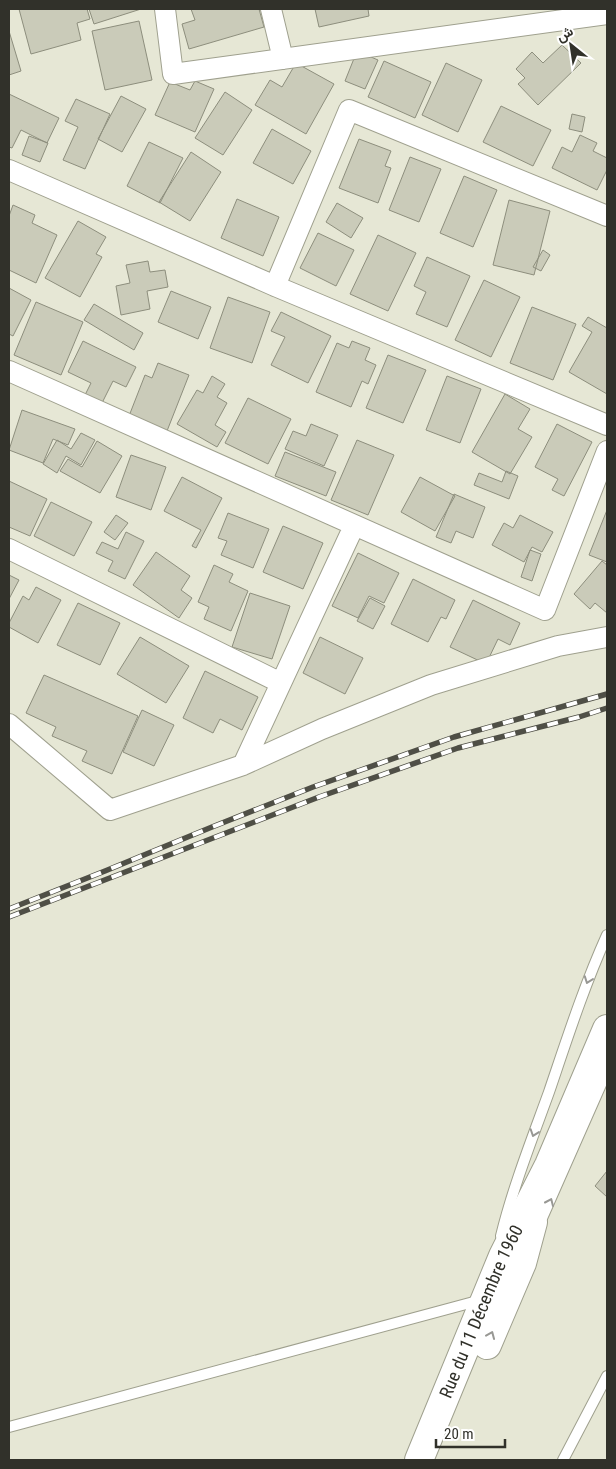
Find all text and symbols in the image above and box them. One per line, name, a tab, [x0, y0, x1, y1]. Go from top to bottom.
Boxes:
north arrow	[546, 20, 596, 70]
text: ش	[553, 23, 576, 46]
one-way arrow	[584, 975, 594, 984]
one-way arrow	[530, 1128, 540, 1137]
one-way arrow	[543, 1198, 554, 1207]
street label: Rue du 11 Décembre 1960	[435, 1221, 527, 1401]
one-way arrow	[485, 1331, 496, 1340]
scale bar	[436, 1416, 505, 1448]
text: 20 m	[444, 1425, 474, 1443]

